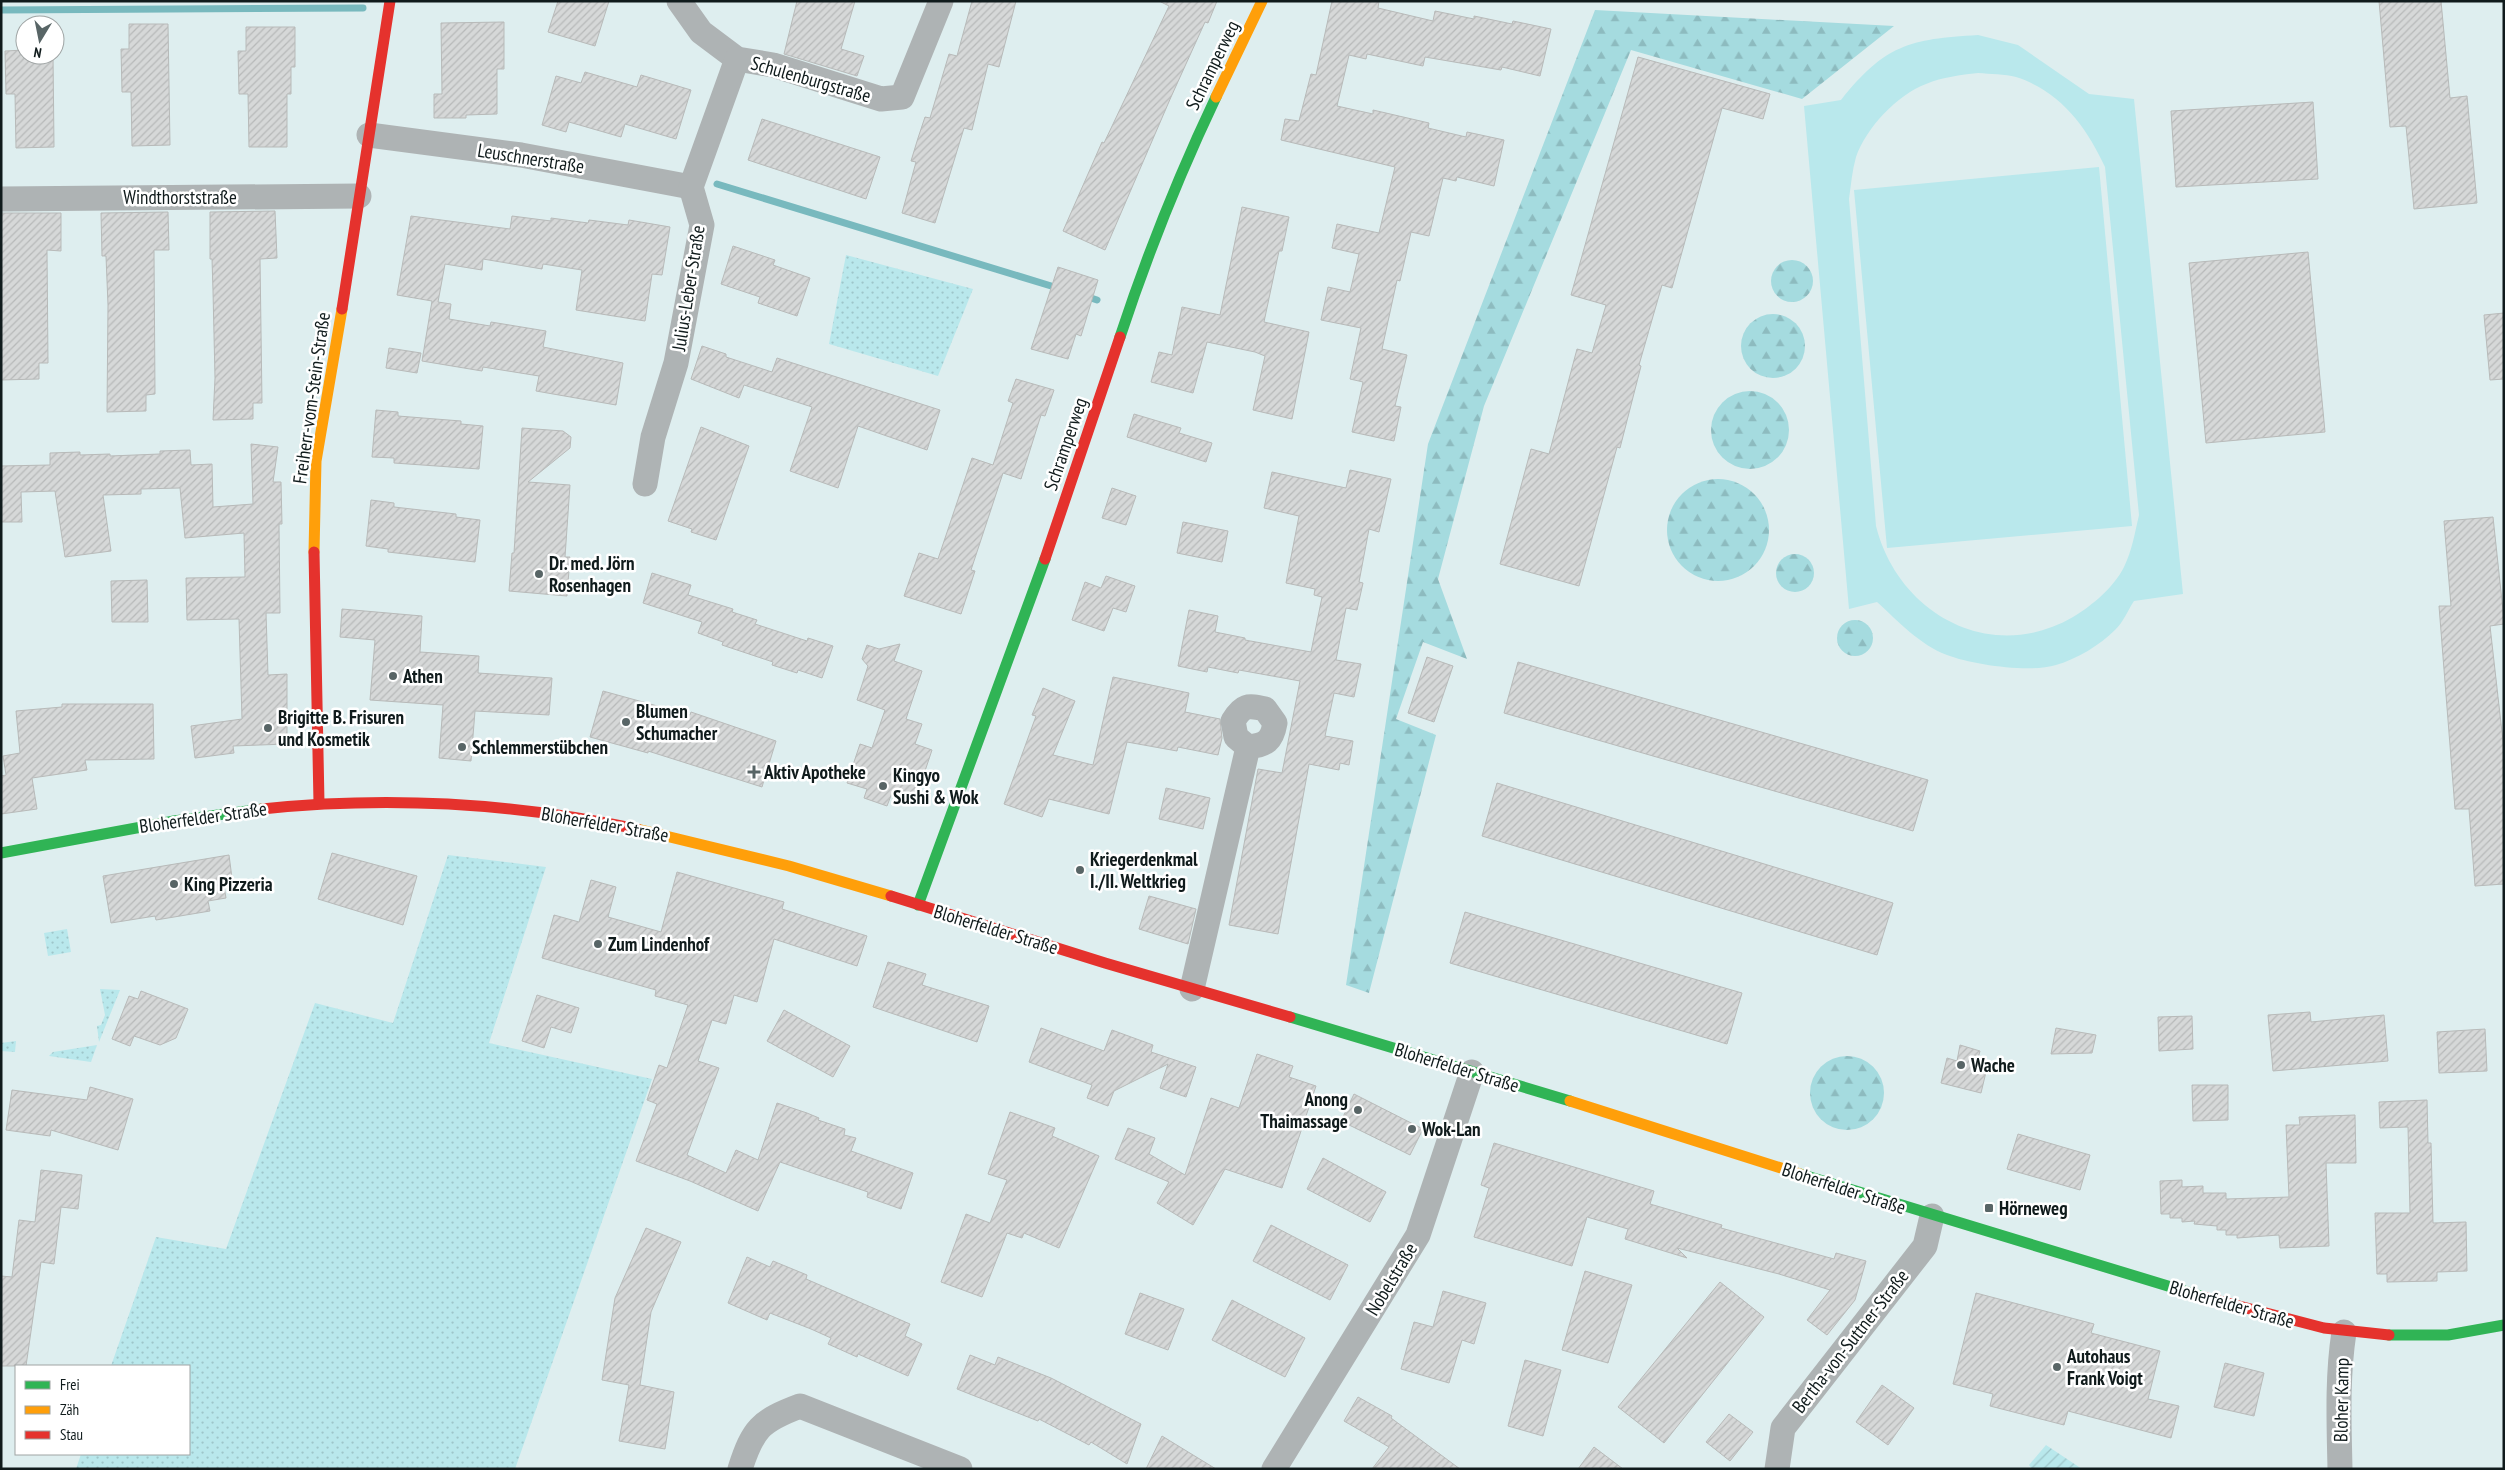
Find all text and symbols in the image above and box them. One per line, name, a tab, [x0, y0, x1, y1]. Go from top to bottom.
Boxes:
north arrow	[15, 15, 65, 65]
street label: Schramperweg	[1180, 16, 1244, 114]
text: N	[32, 43, 43, 62]
street label: Schulenburgstraße	[748, 50, 874, 108]
street label: Leuschnerstraße	[476, 138, 586, 178]
street label: Windthorststraße	[123, 185, 237, 209]
street label: Julius-Leber-Straße	[666, 223, 710, 353]
street label: Freiherr-vom-Stein-Straße	[287, 311, 335, 485]
street label: Schramperweg	[1038, 394, 1092, 494]
place label: Dr. med. Jörn Rosenhagen	[549, 551, 635, 597]
marker: Dr. med. Jörn Rosenhagen	[533, 568, 545, 580]
place label: Athen	[402, 664, 443, 688]
marker: Athen	[387, 670, 399, 682]
place label: Blumen Schumacher	[636, 699, 718, 745]
place label: Brigitte B. Frisuren und Kosmetik	[278, 705, 404, 751]
marker: Blumen Schumacher	[620, 716, 632, 728]
marker: Brigitte B. Frisuren und Kosmetik	[262, 722, 274, 734]
place label: Schlemmerstübchen	[472, 735, 608, 759]
marker: Schlemmerstübchen	[456, 741, 468, 753]
place label: Aktiv Apotheke	[763, 760, 866, 784]
place label: Kingyo Sushi & Wok	[893, 763, 979, 809]
marker: Aktiv Apotheke	[748, 766, 760, 778]
marker: Kingyo Sushi & Wok	[877, 780, 889, 792]
street label: Bloherfelder Straße	[138, 796, 268, 838]
street label: Bloherfelder Straße	[540, 801, 671, 847]
place label: Kriegerdenkmal I./II. Weltkrieg	[1090, 847, 1198, 893]
marker: Kriegerdenkmal I./II. Weltkrieg	[1074, 864, 1086, 876]
place label: King Pizzeria	[184, 872, 273, 896]
marker: King Pizzeria	[168, 878, 180, 890]
street label: Bloherfelder Straße	[931, 899, 1061, 959]
place label: Zum Lindenhof	[608, 932, 710, 956]
marker: Zum Lindenhof	[592, 938, 604, 950]
street label: Bloherfelder Straße	[1392, 1037, 1522, 1097]
place label: Wache	[1970, 1053, 2015, 1077]
marker: Wache	[1955, 1059, 1967, 1071]
place label: Anong Thaimassage	[1260, 1087, 1348, 1133]
marker: Anong Thaimassage	[1352, 1104, 1364, 1116]
place label: Wok-Lan	[1421, 1117, 1481, 1141]
marker: Wok-Lan	[1406, 1123, 1418, 1135]
street label: Bloherfelder Straße	[1779, 1157, 1909, 1219]
place label: Hörneweg	[1999, 1196, 2068, 1220]
marker: Hörneweg	[1983, 1202, 1995, 1214]
street label: Nobelstraße	[1360, 1238, 1422, 1320]
street label: Bertha-von-Suttner-Straße	[1786, 1264, 1914, 1418]
street label: Bloherfelder Straße	[2167, 1275, 2297, 1333]
place label: Autohaus Frank Voigt	[2066, 1344, 2143, 1390]
street label: Bloher Kamp	[2328, 1358, 2354, 1442]
marker: Autohaus Frank Voigt	[2051, 1361, 2063, 1373]
legend	[15, 1365, 190, 1455]
text: Frei	[60, 1375, 80, 1394]
text: Zäh	[60, 1400, 79, 1419]
text: Stau	[60, 1425, 83, 1444]

